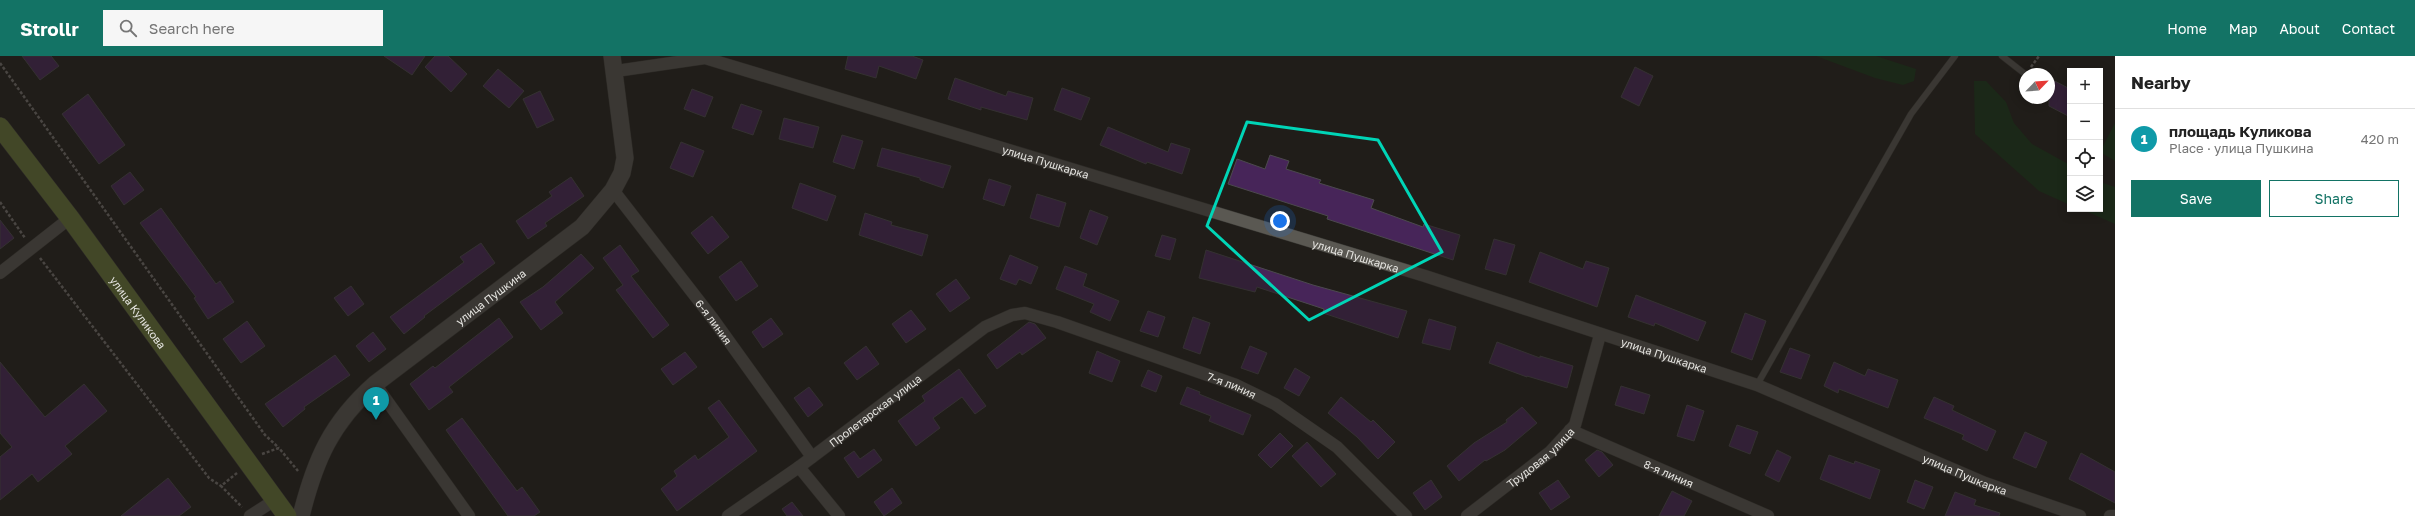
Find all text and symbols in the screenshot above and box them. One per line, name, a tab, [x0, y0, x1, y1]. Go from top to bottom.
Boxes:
search box	[103, 10, 383, 46]
text: Strollr	[20, 17, 79, 40]
icon: search	[117, 17, 139, 39]
text: Search here	[149, 19, 235, 37]
text: Home	[2167, 20, 2207, 37]
text: Map	[2229, 20, 2257, 37]
text: About	[2279, 20, 2320, 37]
text: Contact	[2342, 20, 2395, 37]
north arrow	[2019, 68, 2055, 104]
map controls	[2067, 68, 2103, 212]
button: +	[2067, 68, 2103, 104]
text: Nearby	[2131, 72, 2191, 93]
button: −	[2067, 104, 2103, 140]
text: площадь Куликова	[2169, 122, 2311, 140]
text: 1	[2141, 131, 2147, 147]
text: 420 m	[2361, 131, 2399, 147]
button: locate	[2067, 140, 2103, 176]
text: Place · улица Пушкина	[2169, 140, 2314, 156]
street label: улица Пушкарка	[1001, 142, 1091, 180]
button: layers	[2067, 176, 2103, 212]
button: Save	[2131, 180, 2261, 217]
button: Share	[2269, 180, 2399, 217]
your location	[1270, 211, 1290, 231]
street label: улица Пушкарка	[1311, 236, 1401, 274]
street label: улица Пушкина	[453, 266, 528, 327]
street label: улица Куликова	[108, 273, 169, 351]
street label: 6-я линия	[693, 296, 735, 346]
street label: улица Пушкарка	[1619, 334, 1709, 375]
street label: 7-я линия	[1206, 369, 1259, 401]
street label: Пролетарская улица	[826, 371, 923, 449]
pin: 1	[363, 387, 389, 420]
street label: Трудовая улица	[1504, 424, 1576, 490]
street label: улица Пушкарка	[1921, 451, 2009, 497]
street label: 8-я линия	[1642, 457, 1696, 490]

